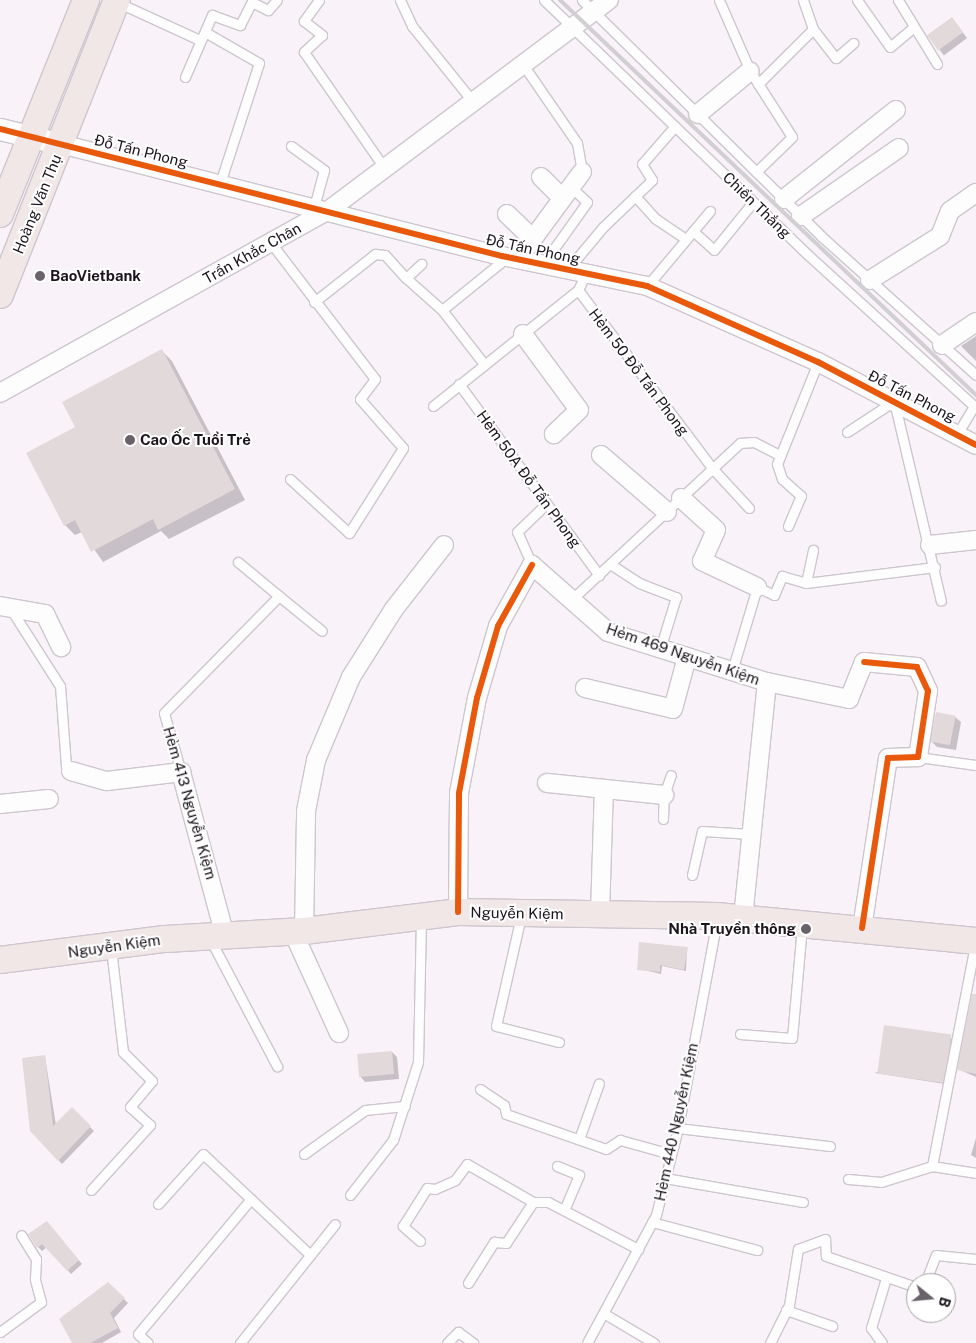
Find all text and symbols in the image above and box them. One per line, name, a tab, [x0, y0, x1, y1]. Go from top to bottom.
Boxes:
street label: Đỗ Tấn Phong	[92, 131, 190, 171]
street label: Hoàng Văn Thụ	[9, 151, 65, 257]
street label: Chiến Thắng	[719, 168, 795, 242]
street label: Trần Khắc Chân	[200, 219, 304, 287]
street label: Đỗ Tấn Phong	[484, 230, 582, 268]
place label: BaoVietbank	[50, 267, 141, 285]
marker: BaoVietbank	[34, 270, 46, 282]
street label: Hẻm 50 Đỗ Tấn Phong	[585, 305, 693, 439]
street label: Đỗ Tấn Phong	[865, 366, 959, 426]
street label: Hẻm 50A Đỗ Tấn Phong	[473, 407, 585, 551]
place label: Cao Ốc Tuổi Trẻ	[140, 431, 251, 449]
marker: Cao Ốc Tuổi Trẻ	[124, 434, 136, 446]
street label: Hẻm 469 Nguyễn Kiệm	[604, 619, 762, 689]
street label: Hẻm 413 Nguyễn Kiệm	[160, 724, 220, 882]
street label: Nguyễn Kiệm	[470, 903, 564, 923]
place label: Nhà Truyền thông	[668, 920, 796, 938]
marker: Nhà Truyền thông	[800, 923, 812, 935]
street label: Nguyễn Kiệm	[67, 931, 161, 961]
street label: Hẻm 440 Nguyễn Kiệm	[650, 1041, 702, 1203]
north arrow	[906, 1273, 956, 1323]
text: B	[935, 1295, 953, 1309]

